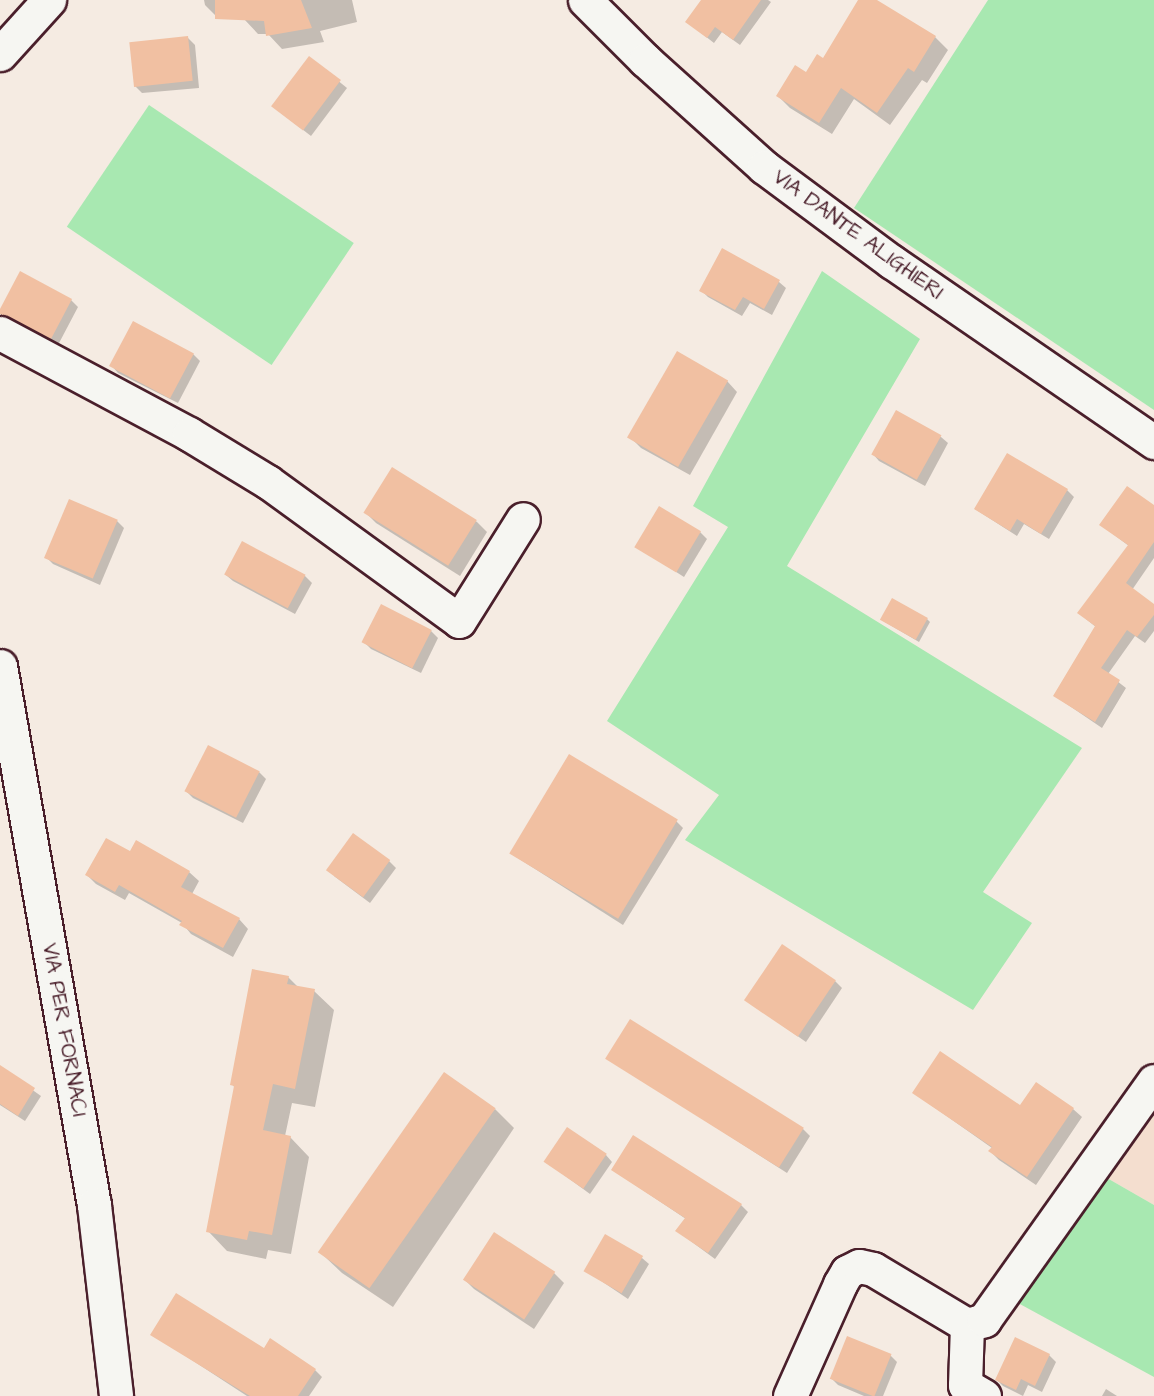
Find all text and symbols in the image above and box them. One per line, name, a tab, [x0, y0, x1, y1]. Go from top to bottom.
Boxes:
street label: VIA DANTE ALIGHIERI	[768, 165, 948, 305]
street label: VIA PER FORNACI	[36, 941, 92, 1119]

